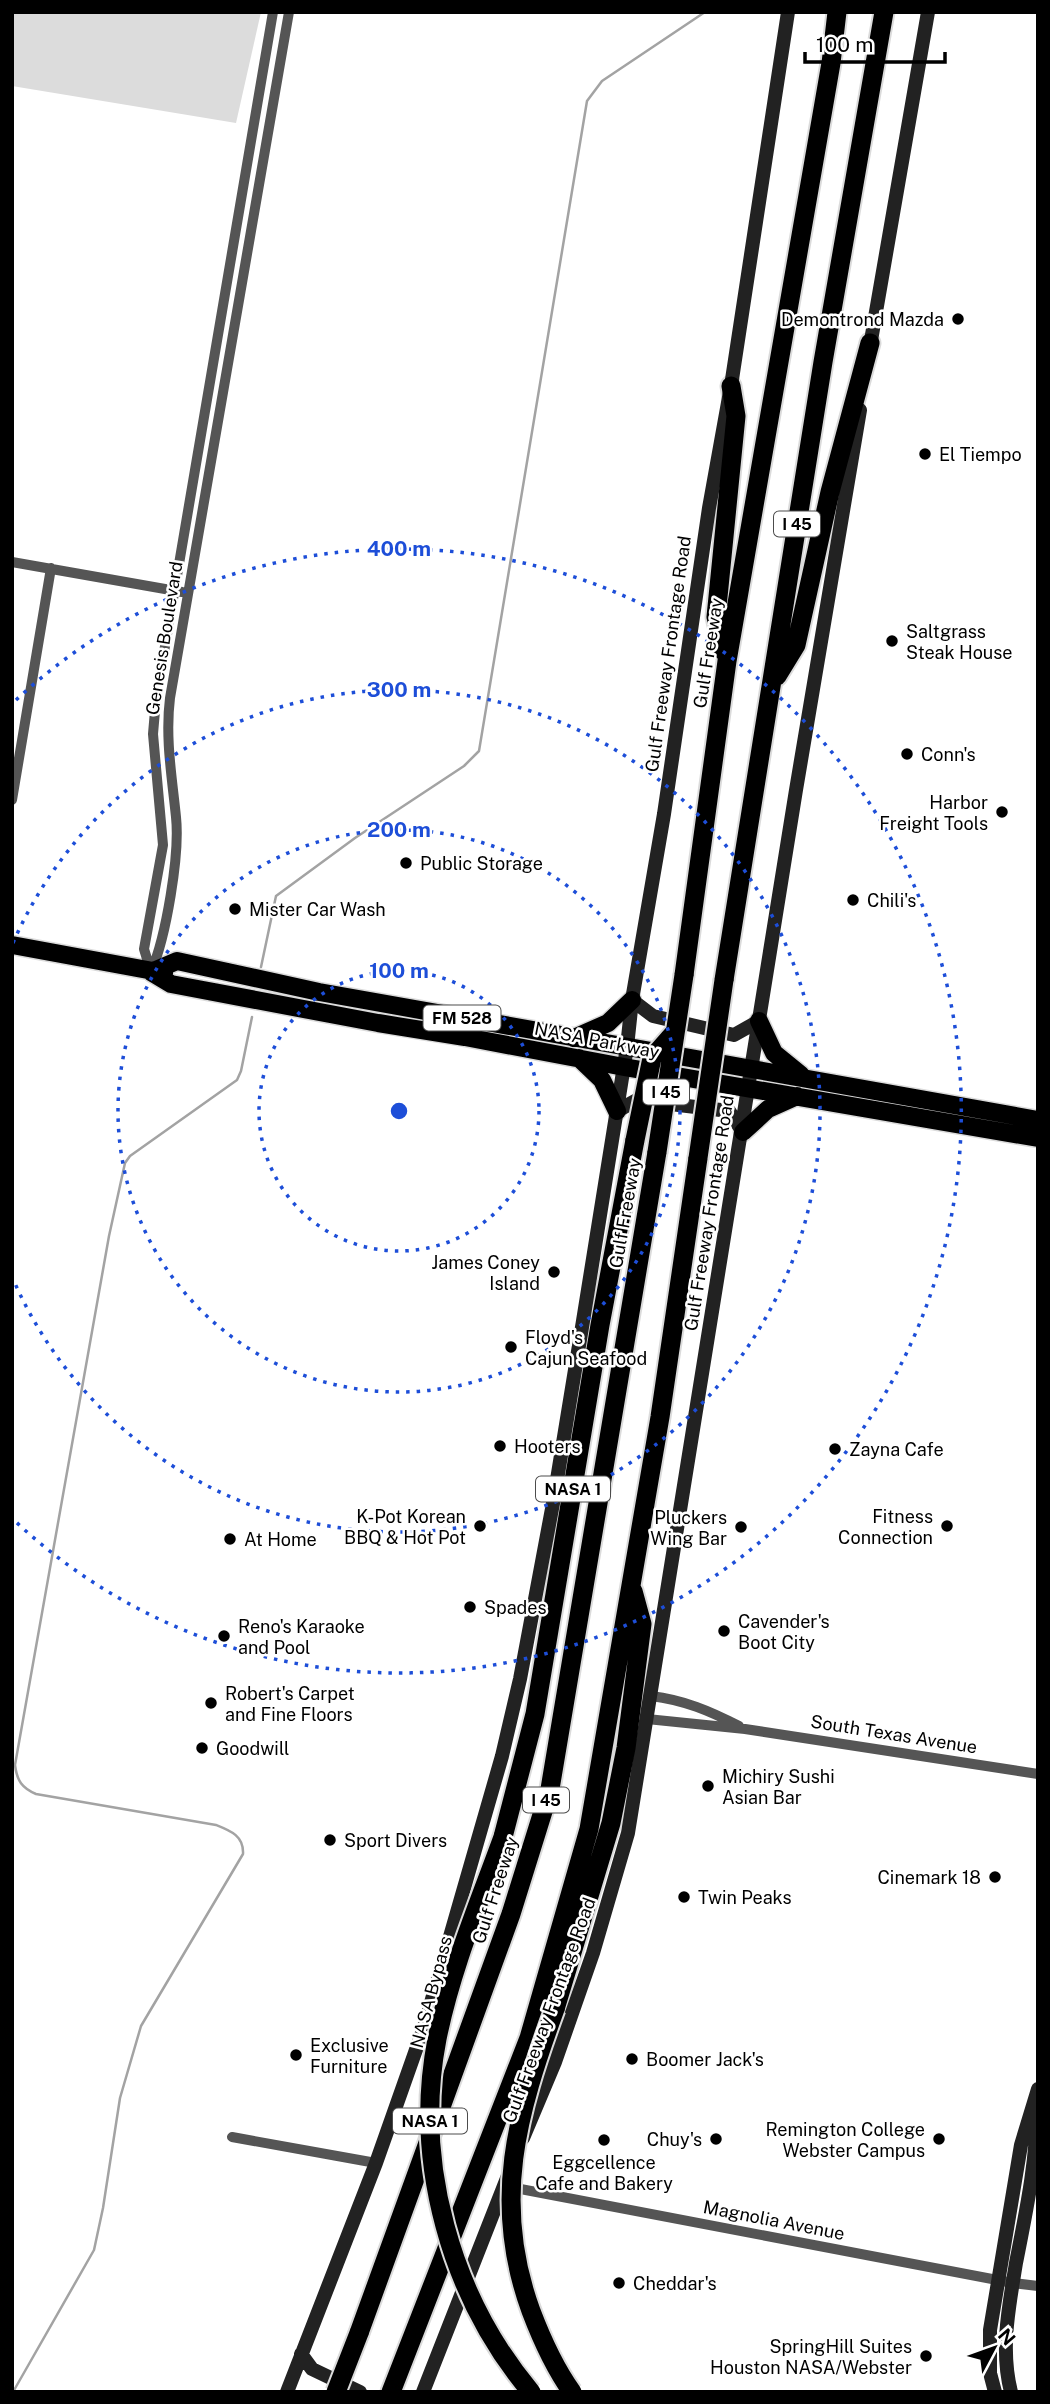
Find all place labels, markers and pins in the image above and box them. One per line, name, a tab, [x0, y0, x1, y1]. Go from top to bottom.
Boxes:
place label: Demontrond Mazda	[781, 309, 944, 330]
marker: Demontrond Mazda	[950, 311, 966, 327]
place label: El Tiempo	[939, 444, 1022, 465]
marker: El Tiempo	[917, 446, 933, 462]
place label: Saltgrass Steak House	[906, 621, 1013, 663]
marker: Saltgrass Steak House	[884, 633, 900, 649]
place label: Conn's	[921, 744, 976, 765]
marker: Conn's	[899, 746, 915, 762]
place label: Harbor Freight Tools	[879, 792, 988, 834]
marker: Harbor Freight Tools	[994, 804, 1010, 820]
place label: Public Storage	[420, 853, 543, 874]
marker: Public Storage	[398, 855, 414, 871]
place label: Chili's	[867, 890, 916, 911]
marker: Chili's	[845, 892, 861, 908]
place label: Mister Car Wash	[249, 899, 386, 920]
marker: Mister Car Wash	[227, 901, 243, 917]
centre of rings	[387, 1099, 411, 1123]
place label: James Coney Island	[431, 1252, 540, 1294]
marker: James Coney Island	[546, 1264, 562, 1280]
place label: Floyd's Cajun Seafood	[525, 1327, 647, 1369]
marker: Floyd's Cajun Seafood	[503, 1339, 519, 1355]
place label: Hooters	[514, 1436, 581, 1457]
marker: Hooters	[492, 1438, 508, 1454]
place label: Zayna Cafe	[849, 1439, 944, 1460]
marker: Zayna Cafe	[827, 1441, 843, 1457]
place label: K-Pot Korean BBQ & Hot Pot	[344, 1506, 466, 1548]
place label: Fitness Connection	[838, 1506, 933, 1548]
place label: Pluckers Wing Bar	[650, 1507, 727, 1549]
marker: K-Pot Korean BBQ & Hot Pot	[472, 1518, 488, 1534]
marker: Fitness Connection	[939, 1518, 955, 1534]
marker: Pluckers Wing Bar	[733, 1519, 749, 1535]
place label: At Home	[244, 1529, 317, 1550]
marker: At Home	[222, 1531, 238, 1547]
place label: Spades	[484, 1597, 547, 1618]
marker: Spades	[462, 1599, 478, 1615]
place label: Cavender's Boot City	[738, 1611, 830, 1653]
place label: Reno's Karaoke and Pool	[238, 1616, 365, 1658]
marker: Cavender's Boot City	[716, 1623, 732, 1639]
marker: Reno's Karaoke and Pool	[216, 1628, 232, 1644]
place label: Robert's Carpet and Fine Floors	[225, 1683, 355, 1725]
marker: Robert's Carpet and Fine Floors	[203, 1695, 219, 1711]
place label: Goodwill	[216, 1738, 290, 1759]
marker: Goodwill	[194, 1740, 210, 1756]
place label: Michiry Sushi Asian Bar	[722, 1766, 835, 1808]
marker: Michiry Sushi Asian Bar	[700, 1778, 716, 1794]
place label: Sport Divers	[344, 1830, 447, 1851]
marker: Sport Divers	[322, 1832, 338, 1848]
place label: Cinemark 18	[877, 1867, 981, 1888]
marker: Cinemark 18	[987, 1869, 1003, 1885]
place label: Twin Peaks	[698, 1887, 792, 1908]
marker: Twin Peaks	[676, 1889, 692, 1905]
place label: Exclusive Furniture	[310, 2035, 389, 2077]
marker: Exclusive Furniture	[288, 2047, 304, 2063]
place label: Boomer Jack's	[646, 2049, 764, 2070]
marker: Boomer Jack's	[624, 2051, 640, 2067]
place label: Remington College Webster Campus	[765, 2119, 925, 2161]
place label: Chuy's	[647, 2129, 702, 2150]
marker: Chuy's	[708, 2131, 724, 2147]
marker: Remington College Webster Campus	[931, 2131, 947, 2147]
marker: Eggcellence Cafe and Bakery	[596, 2132, 612, 2148]
place label: Eggcellence Cafe and Bakery	[535, 2152, 673, 2194]
place label: Cheddar's	[633, 2273, 717, 2294]
marker: Cheddar's	[611, 2275, 627, 2291]
place label: SpringHill Suites Houston NASA/Webster	[710, 2336, 912, 2378]
marker: SpringHill Suites Houston NASA/Webster	[918, 2348, 934, 2364]

